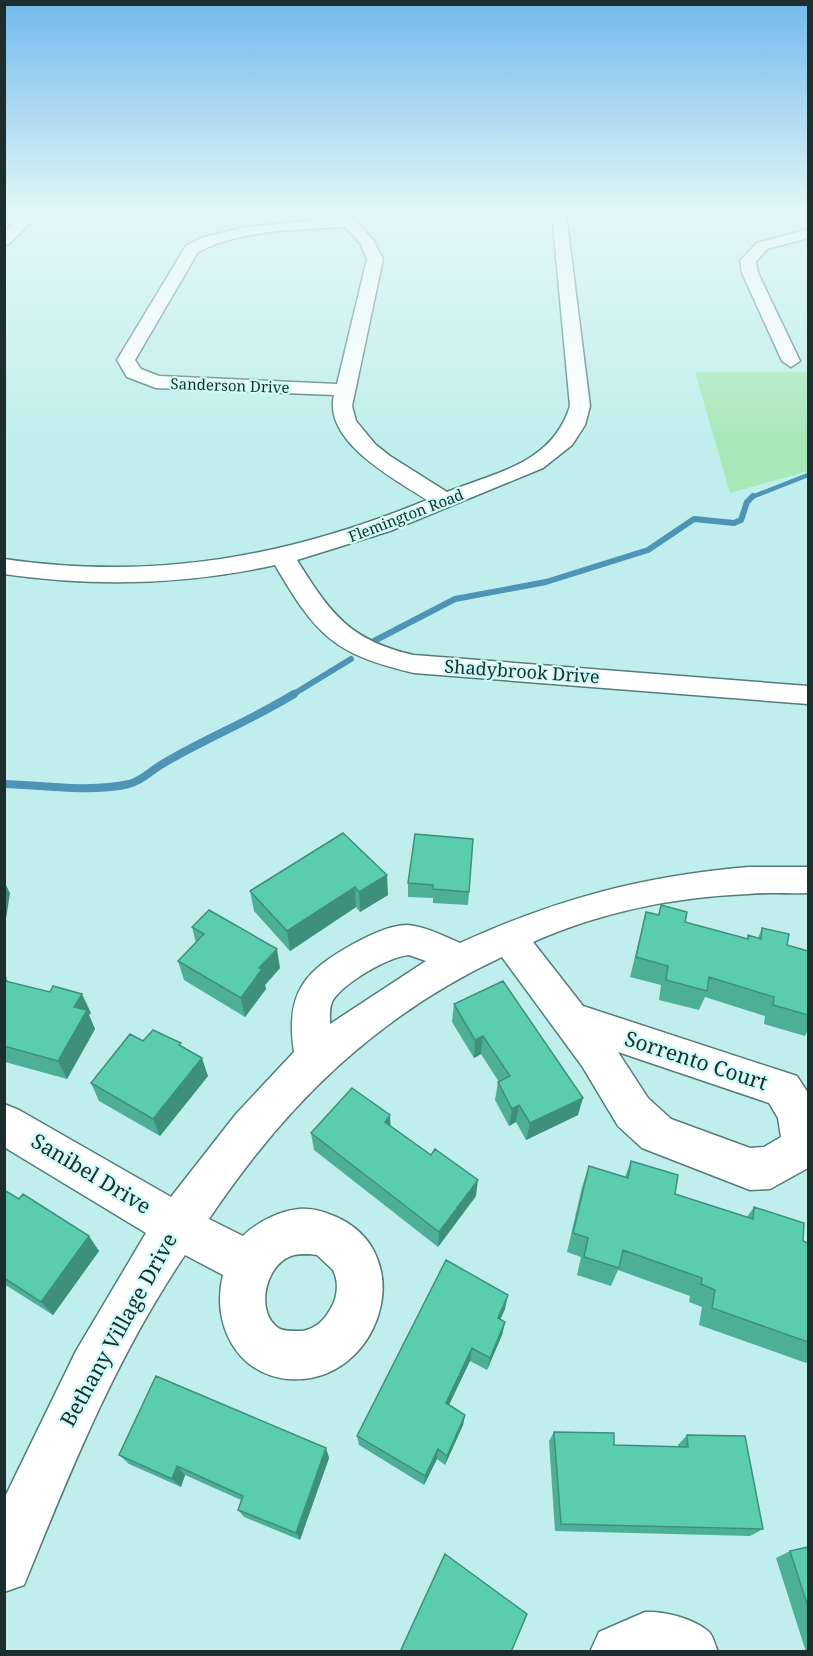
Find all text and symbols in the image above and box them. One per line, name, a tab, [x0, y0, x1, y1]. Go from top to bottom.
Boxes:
street label: Sanderson Drive	[170, 373, 290, 397]
street label: Flemington Road	[345, 484, 466, 546]
street label: Shadybrook Drive	[444, 654, 600, 688]
street label: Sorrento Court	[621, 1024, 771, 1096]
street label: Sanibel Drive	[26, 1126, 157, 1220]
street label: Bethany Village Drive	[53, 1228, 183, 1431]

